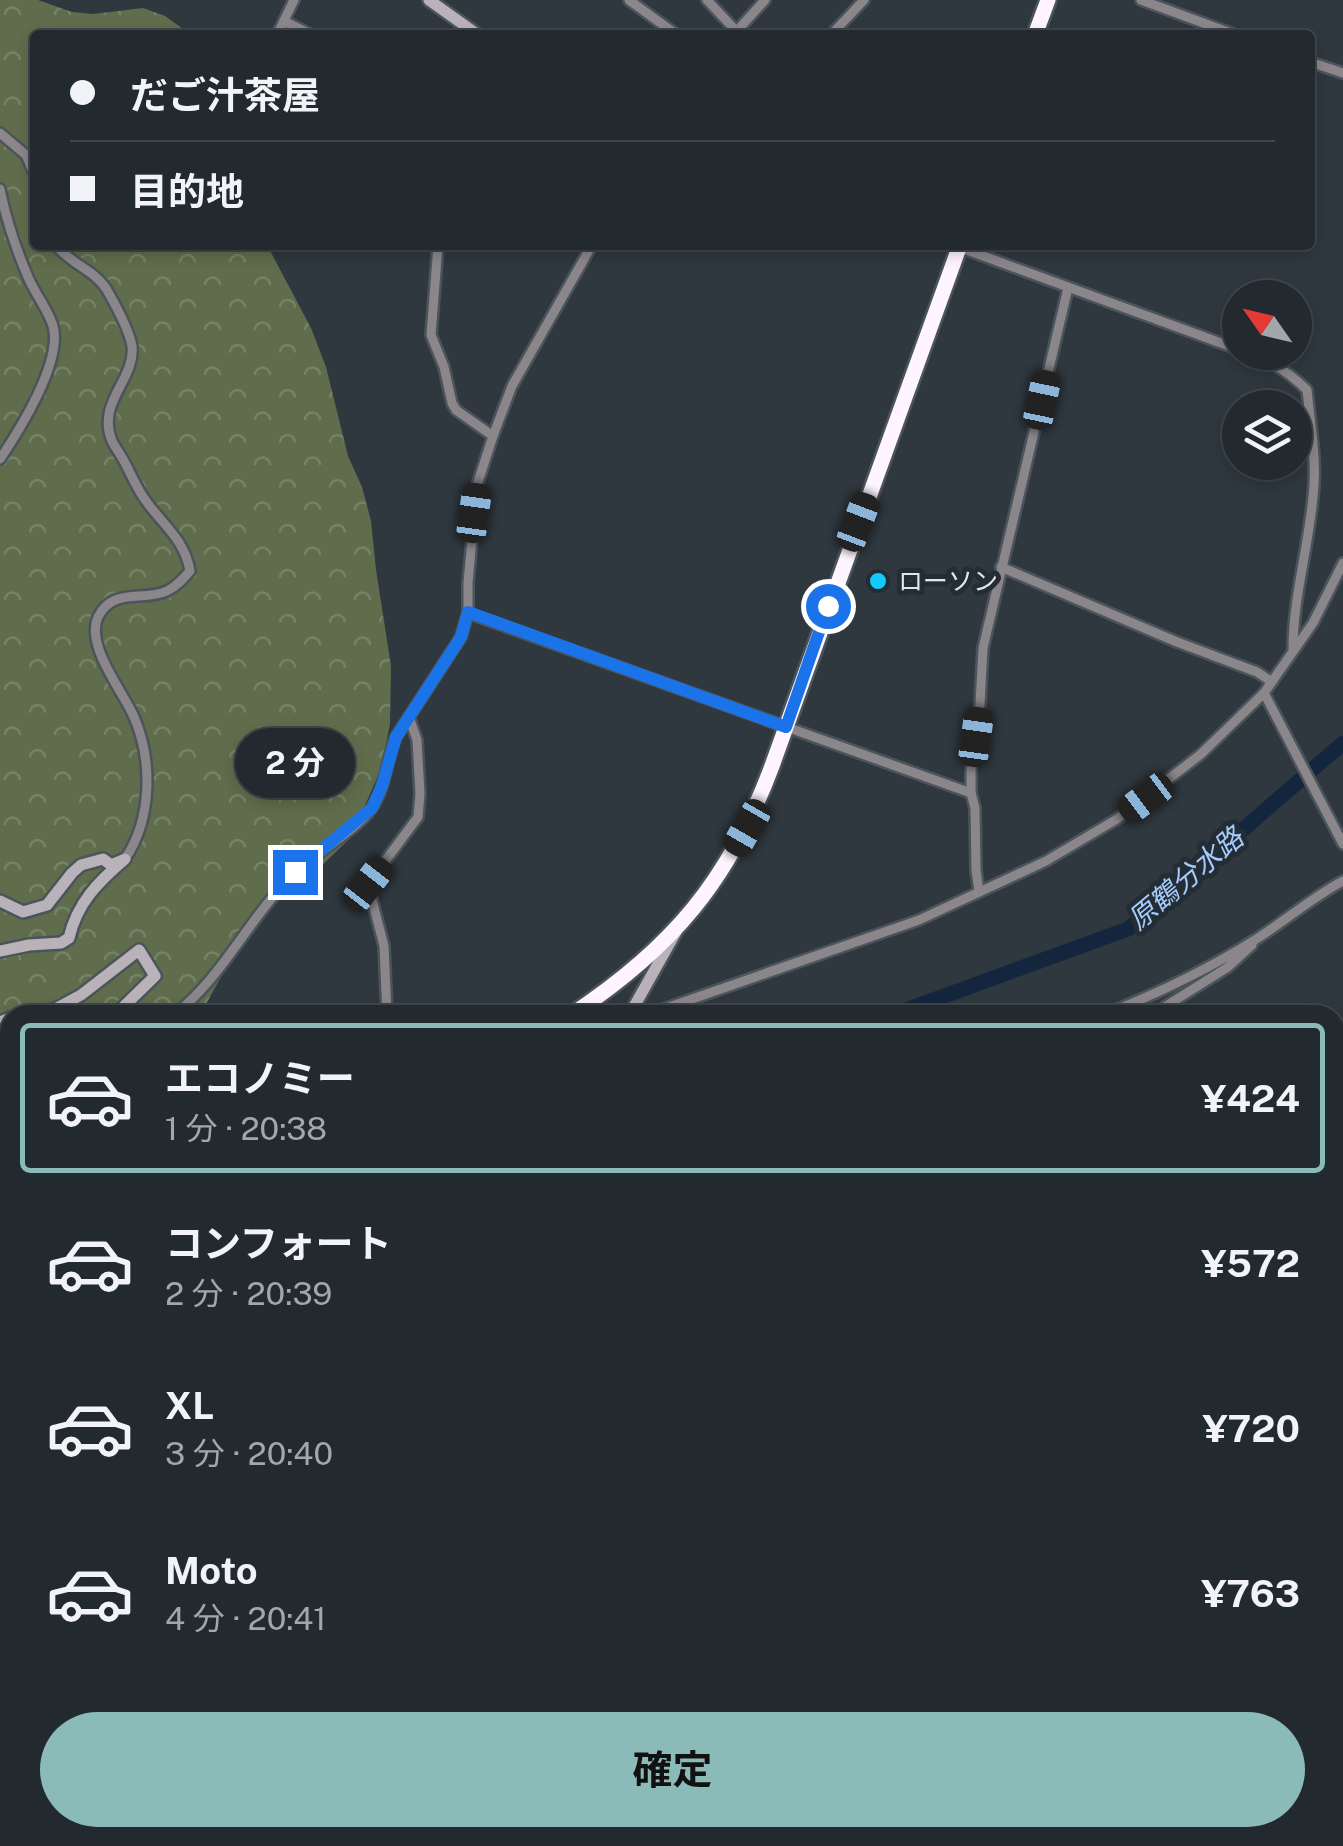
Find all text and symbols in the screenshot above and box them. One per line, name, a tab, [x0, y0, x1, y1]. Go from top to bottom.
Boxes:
text: だご汁茶屋	[130, 73, 320, 118]
text: 目的地	[130, 169, 244, 214]
north arrow	[1222, 280, 1312, 370]
map controls	[1222, 280, 1312, 480]
car	[1021, 368, 1063, 432]
button: layers	[1222, 390, 1312, 480]
car	[455, 481, 493, 545]
car	[833, 489, 883, 555]
place label: ローソン	[898, 566, 998, 596]
marker: ローソン	[867, 570, 889, 592]
route start	[806, 584, 851, 629]
car	[957, 705, 995, 769]
callout: 2 分	[235, 727, 355, 797]
text: 2 分	[265, 744, 325, 781]
car	[1113, 768, 1179, 828]
car	[719, 795, 775, 861]
water label: 原鶴分水路	[1121, 819, 1251, 936]
route end	[273, 850, 318, 895]
car	[338, 851, 398, 917]
icon: car	[45, 1053, 135, 1143]
text: エコノミー	[165, 1056, 355, 1101]
text: ¥424	[1201, 1076, 1300, 1121]
text: 1 分 · 20:38	[165, 1110, 327, 1147]
icon: car	[45, 1218, 135, 1308]
text: コンフォート	[165, 1221, 392, 1266]
text: ¥572	[1201, 1241, 1300, 1286]
text: 2 分 · 20:39	[165, 1275, 332, 1312]
icon: car	[45, 1383, 135, 1473]
text: XL	[165, 1383, 214, 1428]
text: ¥720	[1202, 1406, 1300, 1451]
text: 3 分 · 20:40	[165, 1435, 333, 1472]
icon: car	[45, 1548, 135, 1638]
text: Moto	[165, 1548, 258, 1593]
text: ¥763	[1201, 1571, 1300, 1616]
text: 4 分 · 20:41	[165, 1600, 326, 1637]
button: 確定	[40, 1712, 1305, 1827]

